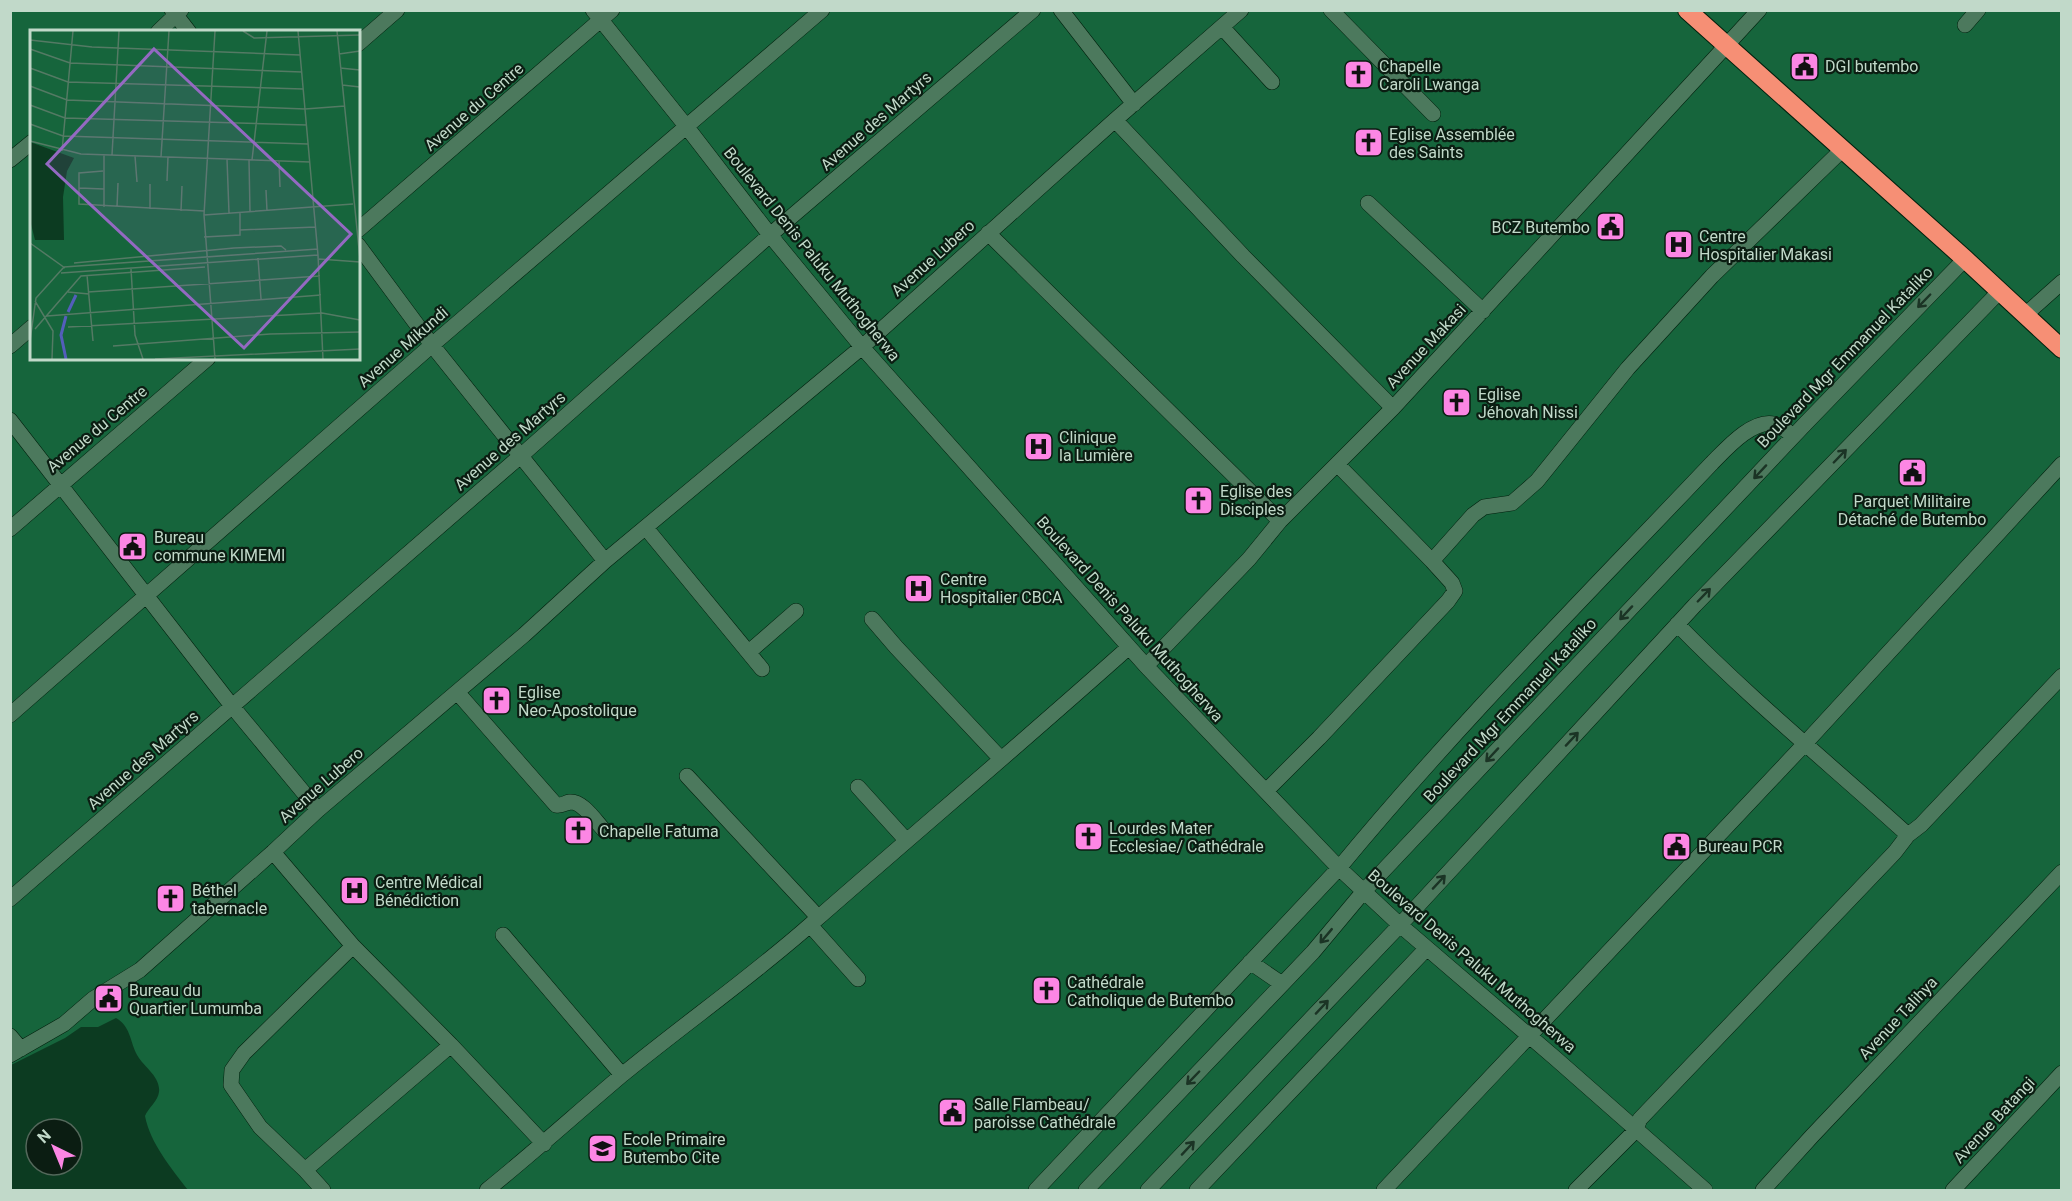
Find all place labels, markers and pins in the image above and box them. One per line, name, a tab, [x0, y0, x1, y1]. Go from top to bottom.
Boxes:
public building icon: DGI butembo	[1788, 50, 1820, 82]
place label: Chapelle Caroli Lwanga	[1379, 57, 1479, 94]
place label: DGI butembo	[1825, 57, 1918, 76]
church icon: Chapelle Caroli Lwanga	[1342, 59, 1374, 91]
place label: Eglise Assemblée des Saints	[1389, 125, 1515, 162]
church icon: Eglise Assemblée des Saints	[1352, 127, 1384, 159]
public building icon: BCZ Butembo	[1595, 211, 1627, 243]
place label: BCZ Butembo	[1491, 218, 1590, 237]
place label: Centre Hospitalier Makasi	[1699, 227, 1832, 264]
hospital icon: Centre Hospitalier Makasi	[1662, 229, 1694, 261]
place label: Eglise Jéhovah Nissi	[1478, 385, 1578, 422]
church icon: Eglise Jéhovah Nissi	[1441, 387, 1473, 419]
place label: Clinique la Lumière	[1059, 428, 1133, 465]
hospital icon: Clinique la Lumière	[1022, 430, 1054, 462]
public building icon: Parquet Militaire Détaché de Butembo	[1896, 457, 1928, 489]
place label: Eglise des Disciples	[1220, 482, 1292, 519]
church icon: Eglise des Disciples	[1183, 484, 1215, 516]
place label: Parquet Militaire Détaché de Butembo	[1838, 492, 1986, 529]
place label: Bureau commune KIMEMI	[154, 528, 285, 565]
public building icon: Bureau commune KIMEMI	[117, 530, 149, 562]
place label: Centre Hospitalier CBCA	[940, 570, 1063, 607]
hospital icon: Centre Hospitalier CBCA	[903, 572, 935, 604]
place label: Eglise Neo-Apostolique	[518, 683, 637, 720]
church icon: Eglise Neo-Apostolique	[481, 685, 513, 717]
church icon: Chapelle Fatuma	[562, 815, 594, 847]
place label: Lourdes Mater Ecclesiae/ Cathédrale	[1109, 819, 1264, 856]
church icon: Lourdes Mater Ecclesiae/ Cathédrale	[1072, 821, 1104, 853]
place label: Chapelle Fatuma	[599, 822, 719, 841]
public building icon: Bureau PCR	[1661, 830, 1693, 862]
place label: Bureau PCR	[1698, 837, 1783, 856]
place label: Centre Médical Bénédiction	[375, 873, 482, 910]
hospital icon: Centre Médical Bénédiction	[338, 875, 370, 907]
place label: Béthel tabernacle	[192, 881, 267, 918]
church icon: Béthel tabernacle	[155, 883, 187, 915]
place label: Cathédrale Catholique de Butembo	[1067, 973, 1234, 1010]
church icon: Cathédrale Catholique de Butembo	[1030, 975, 1062, 1007]
place label: Bureau du Quartier Lumumba	[129, 981, 262, 1018]
public building icon: Bureau du Quartier Lumumba	[92, 983, 124, 1015]
place label: Salle Flambeau/ paroisse Cathédrale	[974, 1095, 1116, 1132]
public building icon: Salle Flambeau/ paroisse Cathédrale	[937, 1097, 969, 1129]
place label: Ecole Primaire Butembo Cite	[623, 1130, 726, 1167]
school or university icon: Ecole Primaire Butembo Cite	[586, 1132, 618, 1164]

